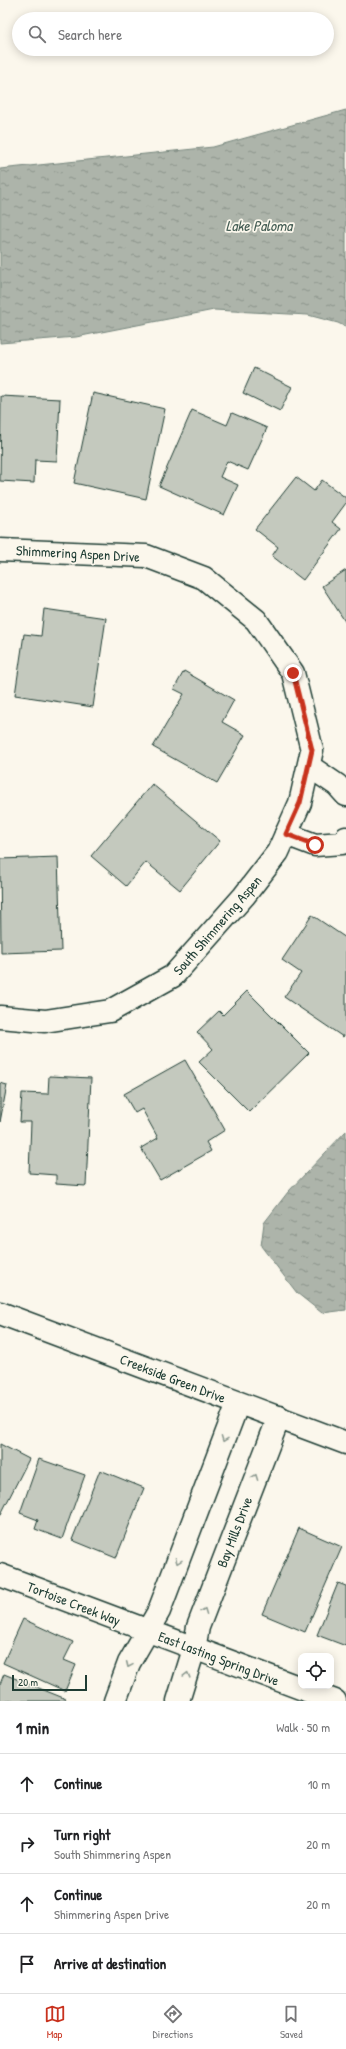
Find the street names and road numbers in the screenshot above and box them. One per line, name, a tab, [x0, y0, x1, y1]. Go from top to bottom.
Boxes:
street label: Shimmering Aspen Drive	[16, 540, 141, 567]
street label: South Shimmering Aspen	[168, 871, 266, 979]
street label: Creekside Green Drive	[117, 1349, 229, 1407]
street label: Bay Mills Drive	[212, 1494, 257, 1570]
street label: Tortoise Creek Way	[24, 1576, 124, 1631]
street label: East Lasting Spring Drive	[155, 1626, 283, 1691]

